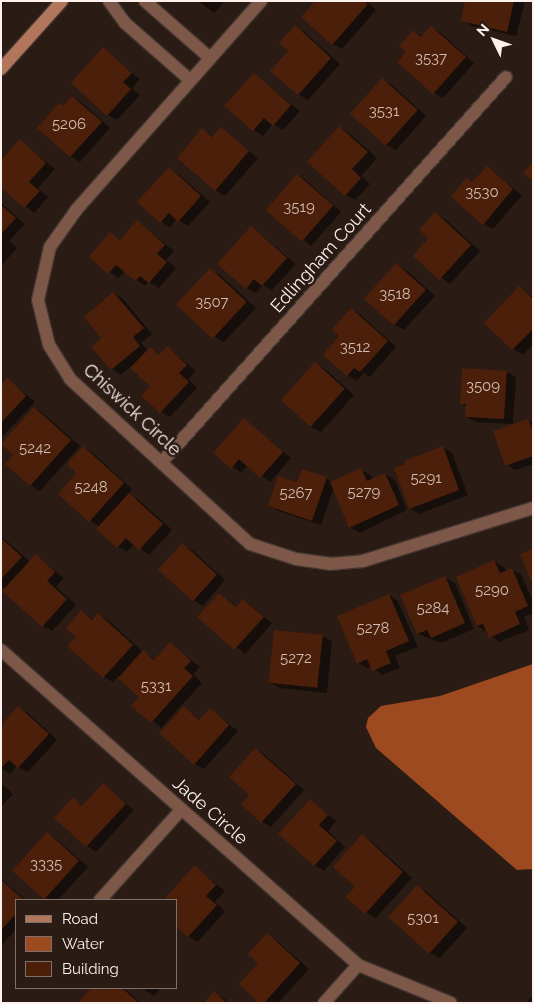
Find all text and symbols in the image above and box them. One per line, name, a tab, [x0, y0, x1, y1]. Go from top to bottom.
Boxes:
north arrow	[469, 15, 519, 65]
text: N	[473, 21, 492, 39]
house number: 3537	[415, 50, 447, 68]
house number: 3531	[369, 103, 399, 121]
house number: 5206	[52, 116, 86, 134]
house number: 3530	[465, 184, 499, 202]
street label: Edlingham Court	[266, 199, 376, 317]
house number: 3519	[283, 199, 315, 217]
house number: 3518	[379, 286, 411, 304]
house number: 3507	[195, 294, 229, 312]
house number: 3512	[340, 339, 370, 357]
street label: Chiswick Circle	[79, 359, 185, 461]
house number: 3509	[466, 378, 500, 396]
house number: 5242	[19, 440, 51, 458]
house number: 5291	[410, 470, 442, 488]
house number: 5248	[74, 479, 108, 497]
house number: 5279	[348, 484, 380, 502]
house number: 5267	[279, 485, 313, 503]
house number: 5290	[475, 582, 509, 600]
house number: 5284	[416, 600, 450, 618]
house number: 5278	[357, 620, 389, 638]
house number: 5272	[280, 650, 312, 668]
house number: 5331	[141, 678, 171, 696]
street label: Jade Circle	[168, 773, 252, 849]
house number: 3335	[30, 856, 62, 874]
legend	[15, 899, 178, 989]
text: Road	[62, 910, 98, 928]
house number: 5301	[407, 910, 439, 928]
text: Water	[62, 935, 104, 953]
text: Building	[62, 960, 119, 978]

